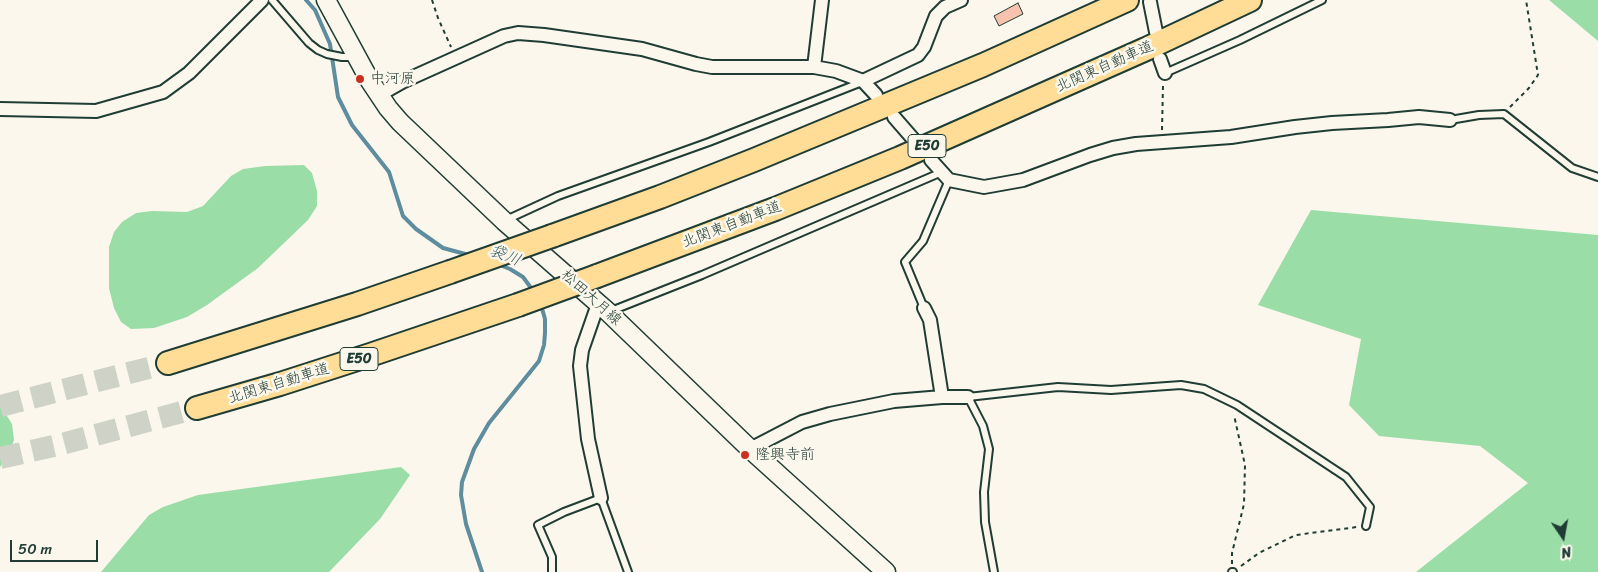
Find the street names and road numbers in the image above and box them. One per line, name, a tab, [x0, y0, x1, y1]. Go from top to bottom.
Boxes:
street label: 北関東自動車道	[1053, 37, 1157, 97]
road number: E50	[908, 134, 946, 158]
street label: 北関東自動車道	[680, 198, 784, 252]
street label: 松田大月線	[557, 266, 625, 330]
road number: E50	[340, 348, 378, 370]
street label: 北関東自動車道	[226, 360, 332, 408]

